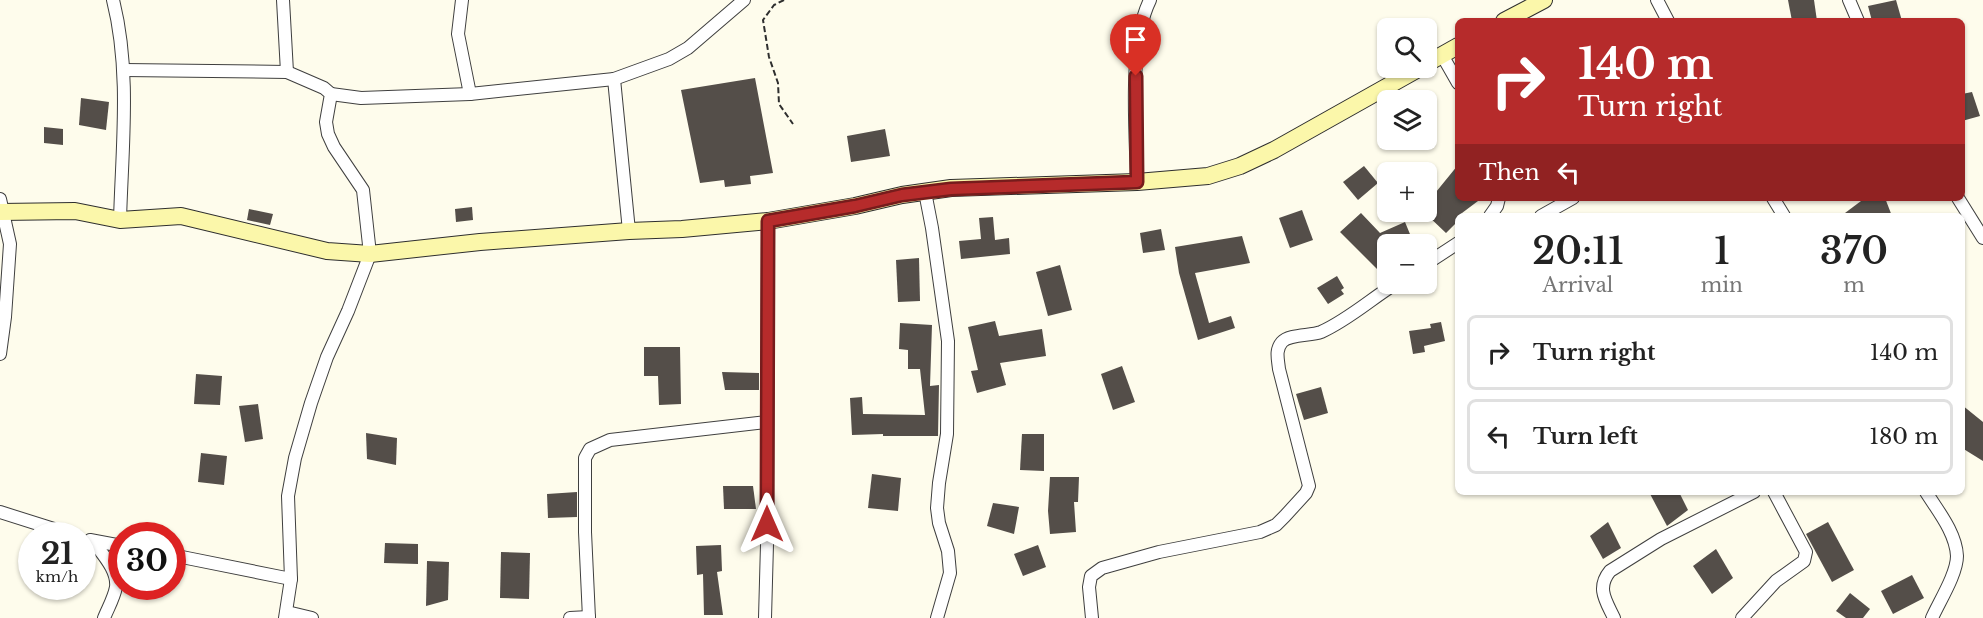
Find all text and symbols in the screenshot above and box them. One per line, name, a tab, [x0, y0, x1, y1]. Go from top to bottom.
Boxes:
pin	[1110, 14, 1161, 76]
map controls	[1377, 18, 1437, 294]
button: search	[1377, 18, 1437, 78]
icon: arrive	[1119, 23, 1152, 56]
text: 140 m	[1578, 38, 1714, 90]
icon: right	[1479, 42, 1557, 120]
button: layers	[1377, 90, 1437, 150]
text: Turn right	[1578, 90, 1722, 123]
icon: left	[1552, 156, 1585, 189]
text: Then	[1479, 159, 1540, 186]
button: +	[1377, 162, 1437, 222]
text: 20:11	[1532, 229, 1624, 274]
text: 1	[1714, 229, 1730, 274]
text: 370	[1820, 229, 1888, 274]
button: −	[1377, 234, 1437, 294]
text: Arrival	[1543, 273, 1613, 297]
text: min	[1701, 273, 1743, 297]
text: m	[1843, 273, 1865, 297]
icon: right	[1482, 336, 1515, 369]
text: Turn right	[1533, 339, 1655, 366]
text: 140 m	[1870, 339, 1938, 366]
icon: left	[1482, 420, 1515, 453]
text: Turn left	[1533, 423, 1638, 450]
text: 180 m	[1869, 423, 1938, 450]
position arrow	[735, 492, 799, 556]
speed limit sign: 30	[108, 522, 186, 600]
text: 21	[41, 535, 73, 572]
text: km/h	[36, 567, 78, 586]

